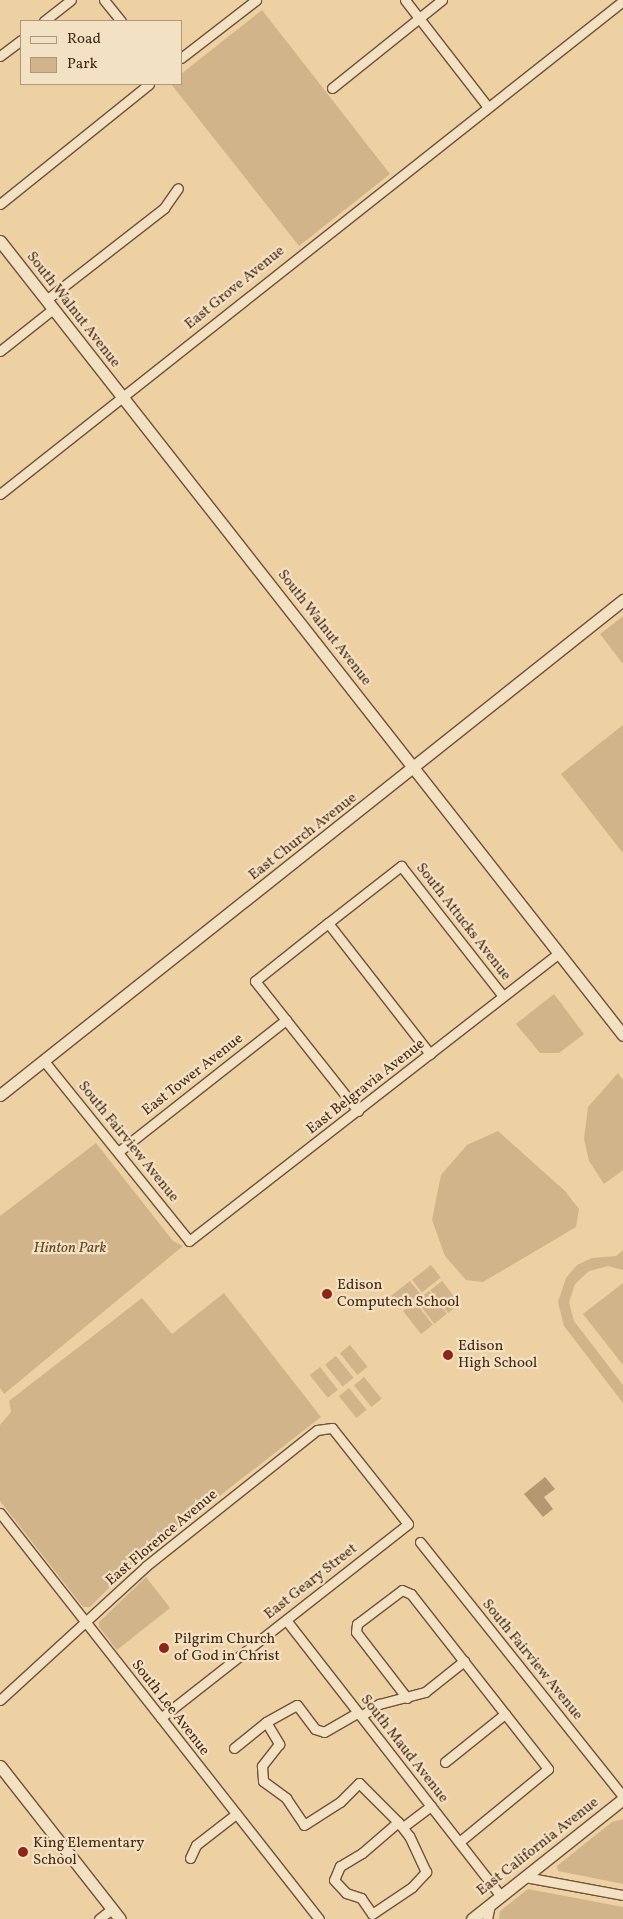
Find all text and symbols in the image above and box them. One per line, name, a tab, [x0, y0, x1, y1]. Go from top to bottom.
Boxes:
legend	[20, 20, 182, 85]
text: Road	[67, 29, 101, 50]
text: Park	[67, 54, 98, 75]
street label: East Grove Avenue	[181, 242, 289, 334]
street label: South Walnut Avenue	[22, 248, 124, 372]
street label: South Walnut Avenue	[273, 566, 375, 690]
street label: East Church Avenue	[245, 789, 361, 885]
street label: South Attucks Avenue	[412, 860, 514, 984]
street label: East Tower Avenue	[139, 1030, 247, 1120]
street label: East Belgravia Avenue	[303, 1035, 429, 1139]
street label: South Fairview Avenue	[74, 1078, 182, 1206]
park label: Hinton Park	[33, 1240, 107, 1258]
place label: Edison Computech School	[337, 1276, 459, 1311]
marker: Edison Computech School	[321, 1288, 333, 1300]
place label: Edison High School	[458, 1337, 537, 1372]
marker: Edison High School	[442, 1349, 454, 1361]
street label: East Florence Avenue	[102, 1486, 222, 1590]
street label: East Geary Street	[261, 1540, 361, 1624]
street label: South Fairview Avenue	[478, 1596, 586, 1724]
place label: Pilgrim Church of God in Christ	[174, 1630, 278, 1665]
marker: Pilgrim Church of God in Christ	[158, 1642, 170, 1654]
street label: South Lee Avenue	[127, 1657, 213, 1759]
street label: South Maud Avenue	[356, 1691, 452, 1807]
street label: East California Avenue	[473, 1794, 603, 1900]
place label: King Elementary School	[33, 1834, 144, 1869]
marker: King Elementary School	[17, 1846, 29, 1858]

